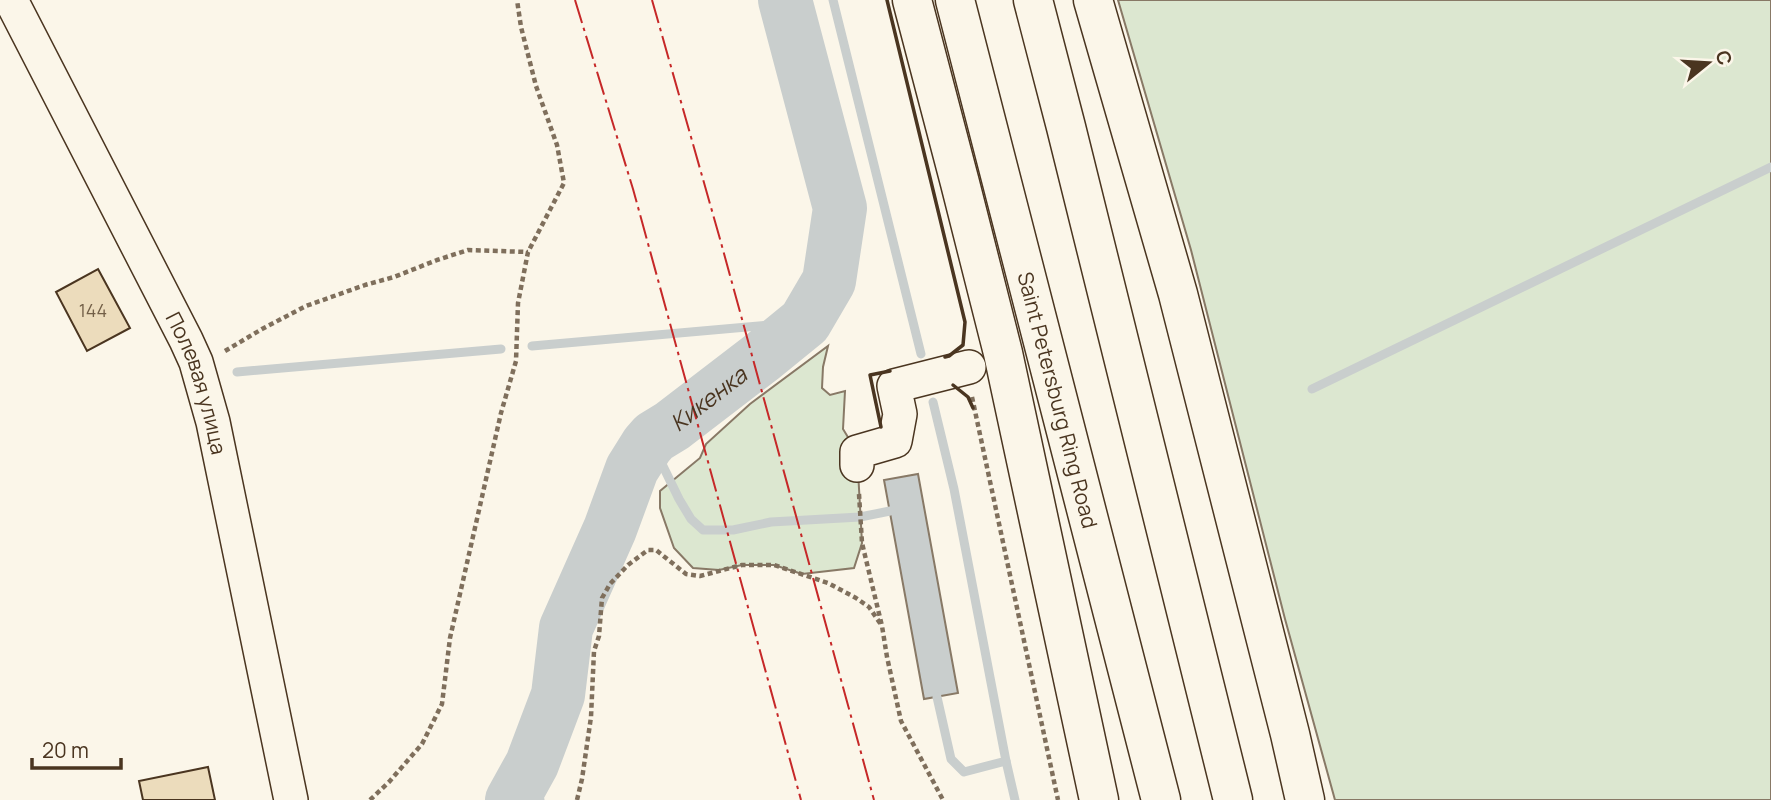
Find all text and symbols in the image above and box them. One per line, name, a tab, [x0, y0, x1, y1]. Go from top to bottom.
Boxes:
north arrow	[1673, 28, 1743, 98]
text: С	[1710, 47, 1739, 68]
street label: Saint Petersburg Ring Road	[1012, 269, 1104, 531]
house number: 144	[79, 298, 107, 322]
street label: Полевая улица	[160, 307, 233, 457]
water label: Кикенка	[663, 358, 754, 438]
scale bar	[32, 726, 121, 770]
text: 20 m	[42, 736, 89, 764]

